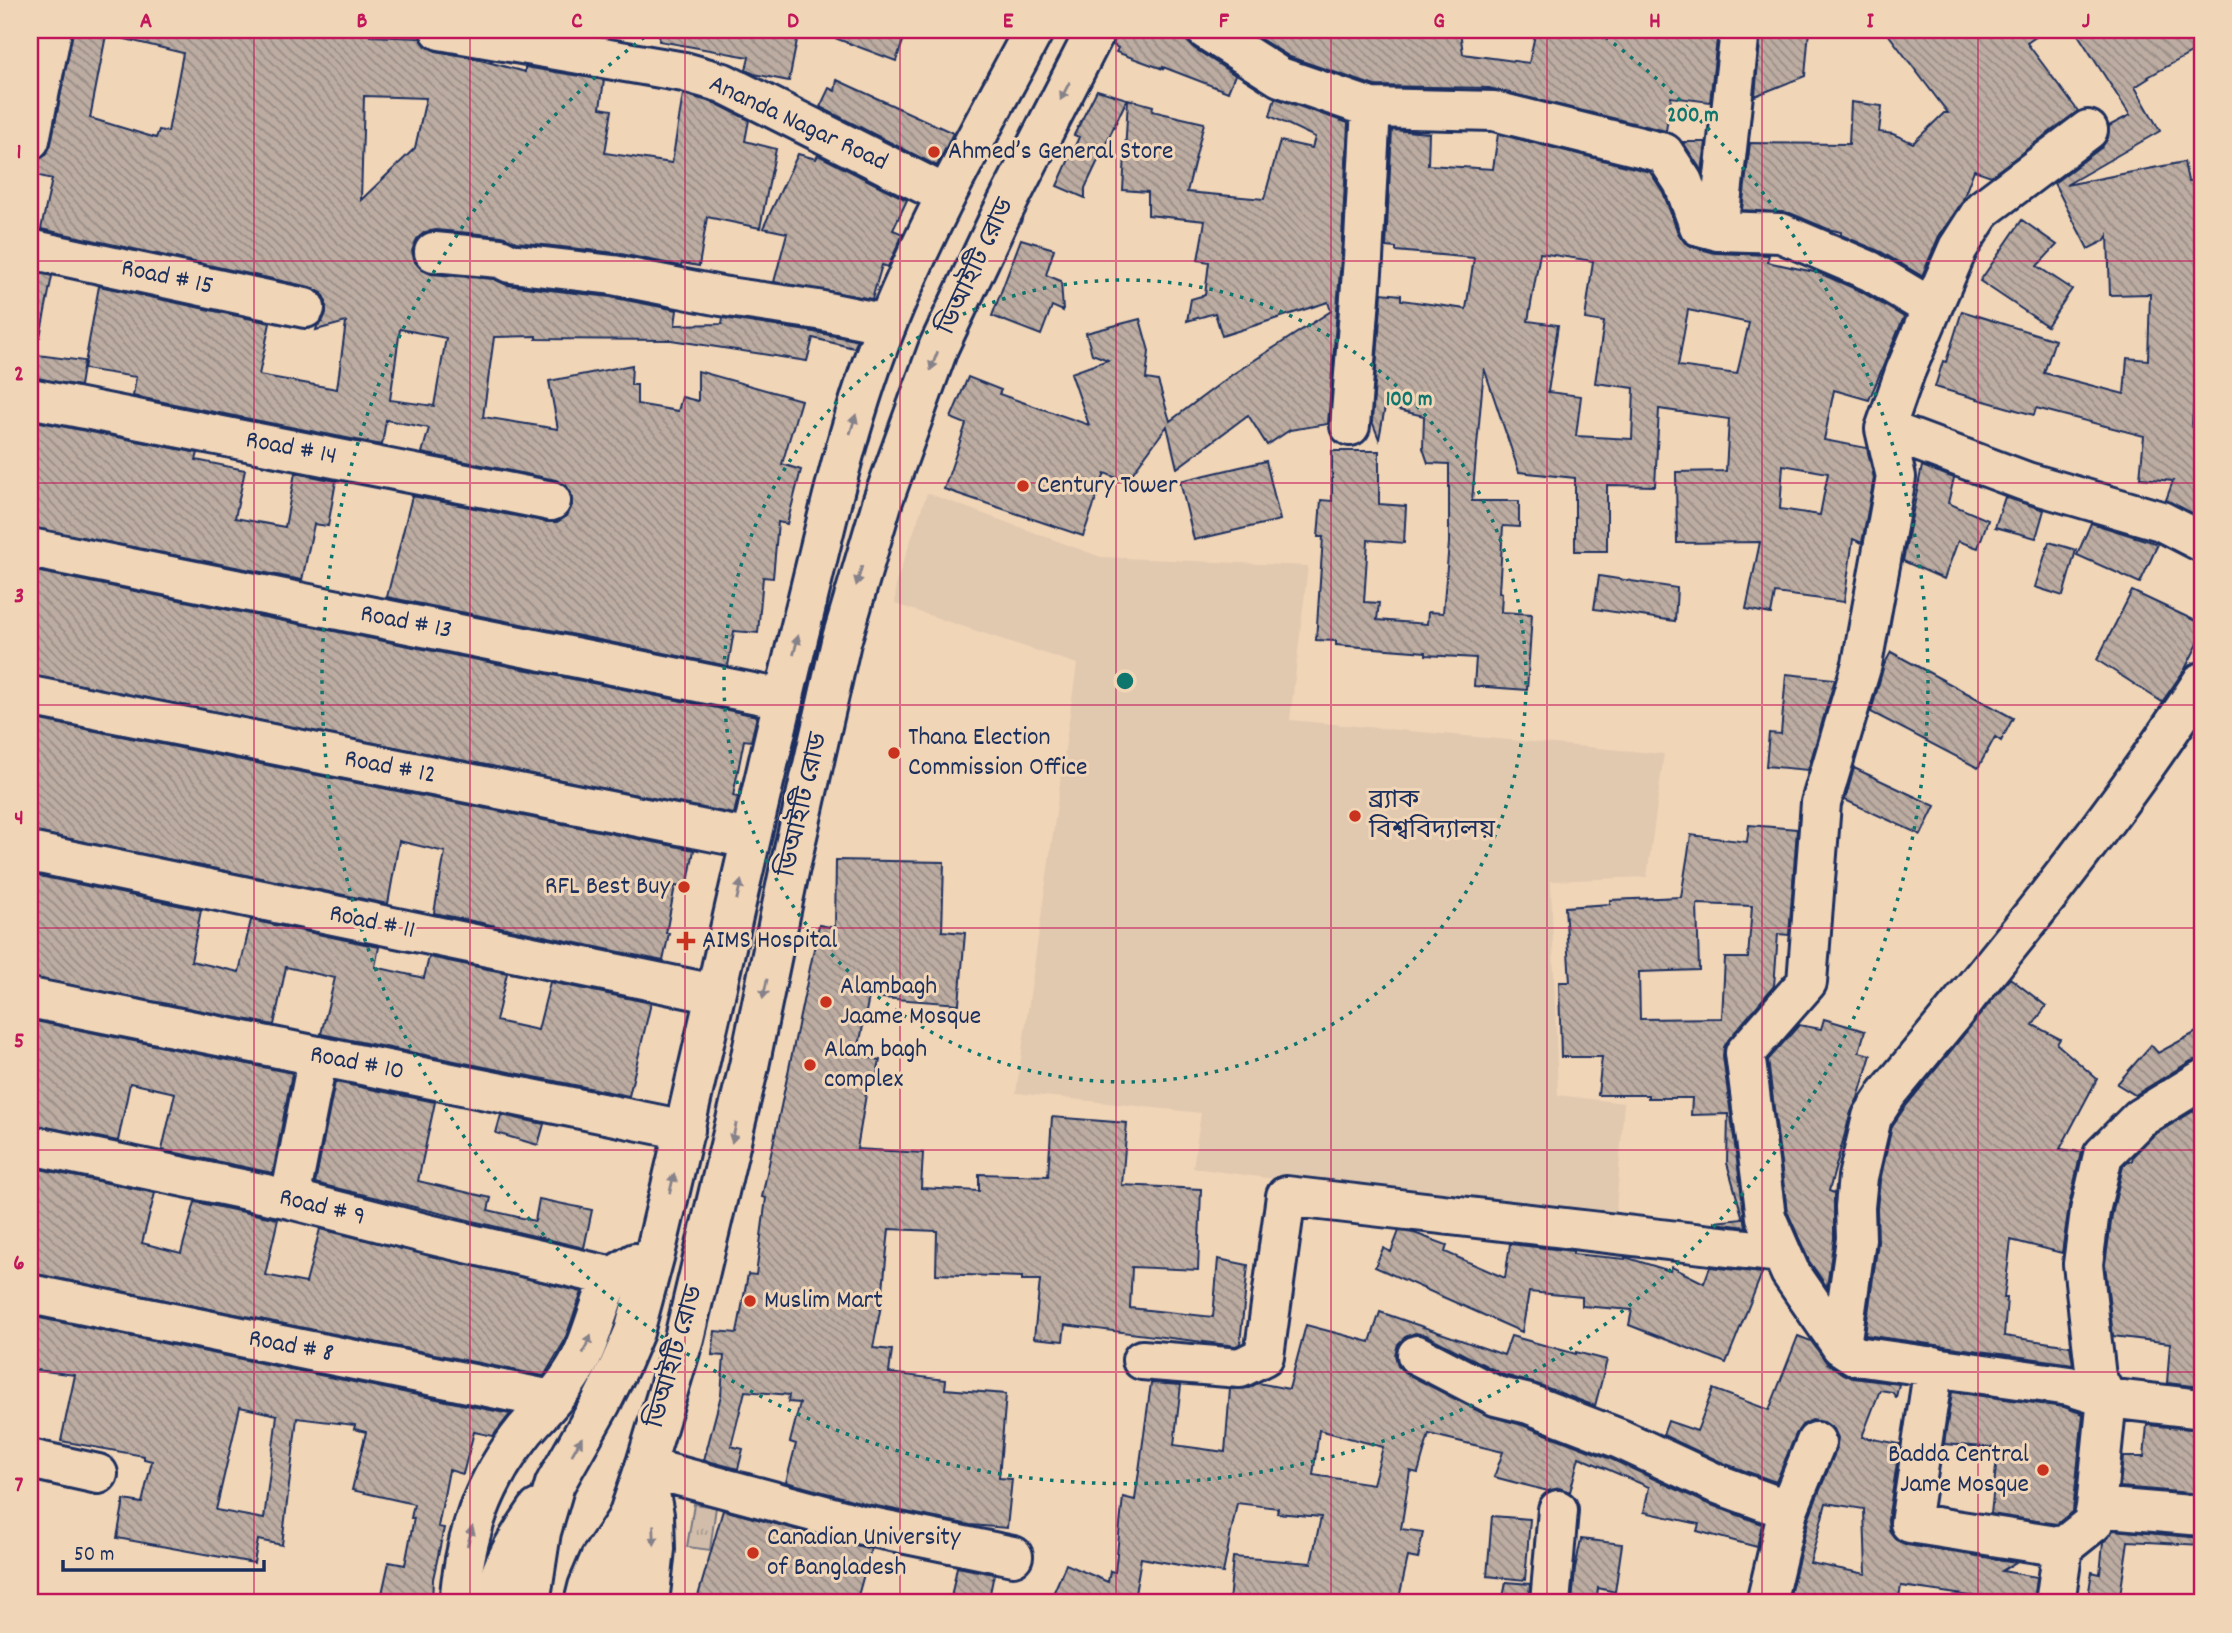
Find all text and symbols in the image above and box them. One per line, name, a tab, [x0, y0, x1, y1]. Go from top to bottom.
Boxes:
text: A	[140, 6, 152, 39]
text: B	[357, 6, 368, 39]
text: C	[571, 6, 583, 39]
text: D	[787, 6, 799, 39]
text: E	[1003, 6, 1014, 39]
text: F	[1219, 6, 1230, 39]
text: G	[1433, 6, 1445, 39]
text: H	[1649, 6, 1661, 39]
text: I	[1866, 6, 1874, 39]
text: J	[2082, 6, 2090, 39]
street label: Ananda Nagar Road	[702, 66, 894, 182]
one-way arrow	[1059, 81, 1071, 101]
text: 200 m	[1667, 102, 1719, 132]
place label: Ahmed’s General Store	[948, 134, 1173, 171]
text: 1	[16, 137, 22, 170]
marker: Ahmed’s General Store	[926, 144, 942, 160]
street label: ডিআইটি রোড	[929, 192, 1025, 342]
street label: Road # 15	[118, 250, 216, 306]
one-way arrow	[928, 351, 939, 372]
text: 2	[14, 359, 24, 392]
text: 100 m	[1386, 386, 1432, 416]
one-way arrow	[849, 414, 859, 435]
street label: Road # 14	[242, 422, 340, 476]
place label: Century Tower	[1037, 468, 1178, 505]
marker: Century Tower	[1015, 478, 1031, 494]
one-way arrow	[853, 565, 864, 587]
text: 3	[14, 581, 24, 614]
street label: Road # 13	[357, 596, 455, 650]
one-way arrow	[791, 633, 802, 655]
centre of rings	[1113, 669, 1137, 693]
place label: Thana Election Commission Office	[908, 720, 1088, 787]
street label: ডিআইটি রোড	[769, 729, 839, 882]
street label: Road # 12	[341, 741, 439, 795]
marker: Thana Election Commission Office	[886, 745, 902, 761]
place label: ব্র্যাক বিশ্ববিদ্যালয়	[1368, 783, 1496, 850]
text: 4	[14, 803, 24, 836]
marker: ব্র্যাক বিশ্ববিদ্যালয়	[1347, 808, 1363, 824]
place label: RFL Best Buy	[545, 869, 670, 906]
marker: RFL Best Buy	[676, 879, 692, 895]
one-way arrow	[733, 879, 744, 901]
street label: Road # 11	[326, 896, 418, 950]
place label: AIMS Hospital	[702, 923, 837, 960]
marker: AIMS Hospital	[676, 931, 696, 951]
place label: Alambagh Jaame Mosque	[840, 969, 981, 1036]
one-way arrow	[759, 978, 770, 1000]
marker: Alambagh Jaame Mosque	[818, 994, 834, 1010]
text: 5	[14, 1026, 24, 1059]
place label: Alam bagh complex	[824, 1032, 927, 1099]
street label: Road # 10	[307, 1037, 407, 1091]
marker: Alam bagh complex	[802, 1057, 818, 1073]
one-way arrow	[728, 1122, 739, 1144]
one-way arrow	[667, 1172, 678, 1194]
street label: Road # 9	[275, 1179, 369, 1237]
text: 6	[13, 1248, 25, 1281]
street label: ডিআইটি রোড	[638, 1281, 714, 1434]
place label: Muslim Mart	[764, 1283, 883, 1320]
marker: Muslim Mart	[742, 1293, 758, 1309]
street label: Road # 8	[245, 1321, 337, 1373]
one-way arrow	[581, 1333, 592, 1354]
one-way arrow	[571, 1436, 583, 1455]
place label: Badda Central Jame Mosque	[1888, 1437, 2029, 1504]
marker: Badda Central Jame Mosque	[2035, 1462, 2051, 1478]
text: 7	[15, 1470, 24, 1503]
place label: Canadian University of Bangladesh	[767, 1520, 961, 1587]
one-way arrow	[649, 1524, 660, 1546]
one-way arrow	[465, 1525, 475, 1546]
scale bar	[63, 1528, 264, 1572]
text: 50 m	[74, 1541, 114, 1571]
marker: Canadian University of Bangladesh	[745, 1545, 761, 1561]

